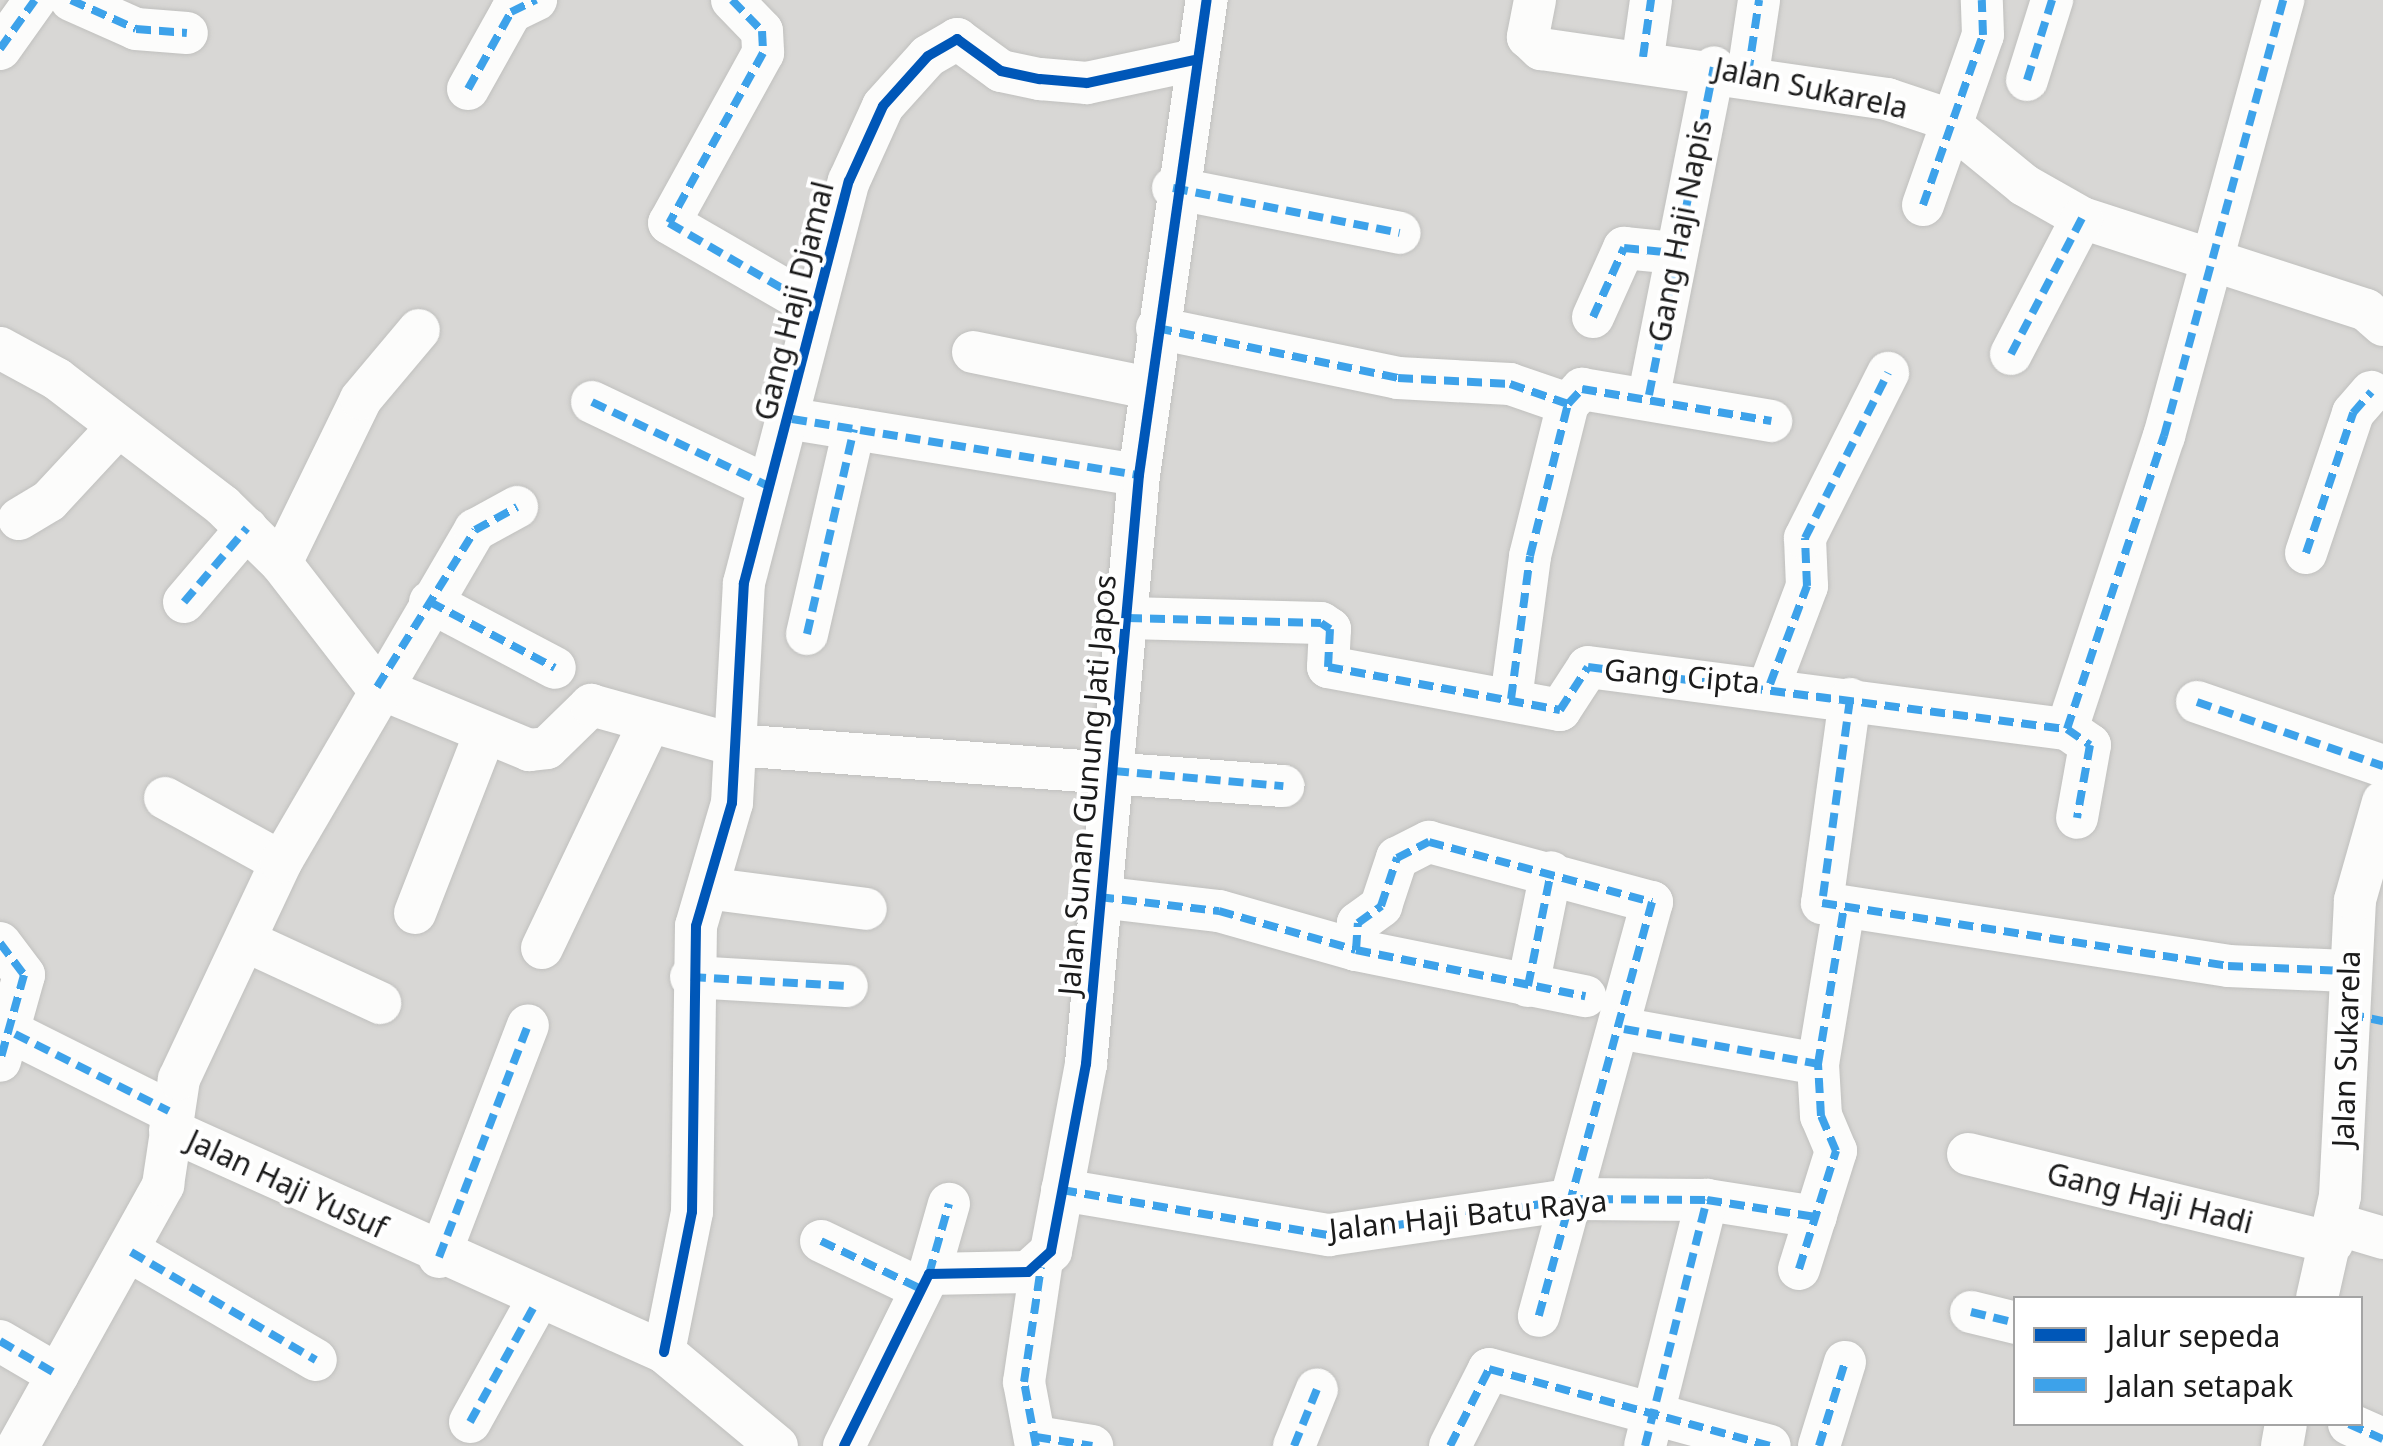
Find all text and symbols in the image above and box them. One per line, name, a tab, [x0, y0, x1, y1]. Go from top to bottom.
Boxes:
street label: Jalan Sukarela	[1711, 50, 1911, 126]
street label: Gang Haji Napis	[1641, 117, 1719, 345]
street label: Gang Haji Djamal	[747, 178, 841, 424]
street label: Jalan Sunan Gunung Jati Japos	[1051, 573, 1123, 997]
street label: Gang Cipta	[1603, 651, 1761, 701]
street label: Jalan Sukarela	[2325, 950, 2367, 1148]
street label: Jalan Haji Yusuf	[181, 1122, 393, 1246]
street label: Gang Haji Hadi	[2043, 1155, 2257, 1241]
street label: Jalan Haji Batu Raya	[1327, 1182, 1609, 1248]
legend	[2013, 1296, 2363, 1426]
text: Jalur sepeda	[2107, 1315, 2280, 1356]
text: Jalan setapak	[2107, 1365, 2293, 1406]

